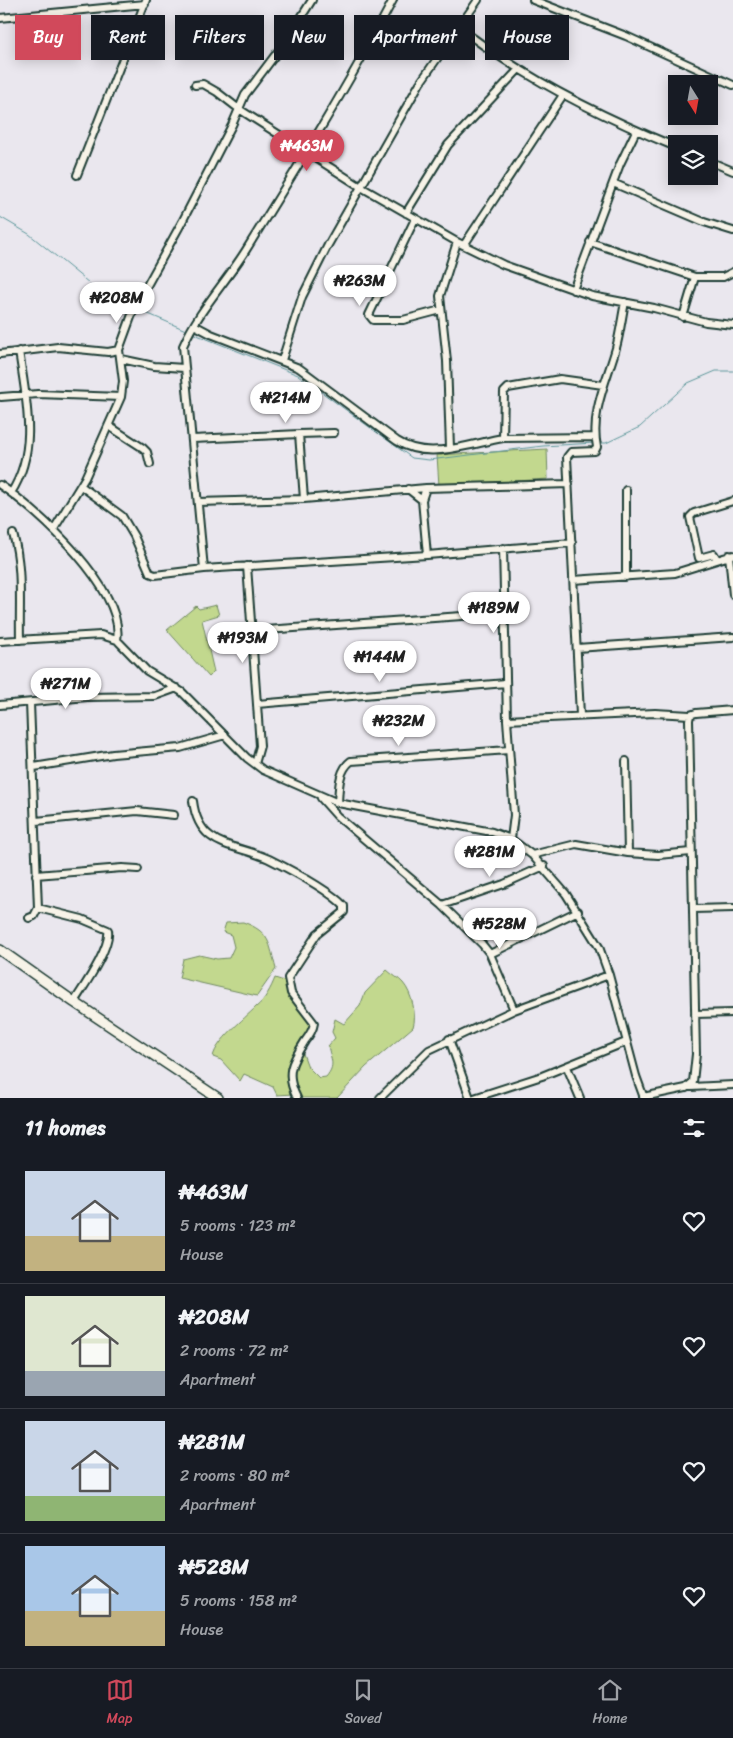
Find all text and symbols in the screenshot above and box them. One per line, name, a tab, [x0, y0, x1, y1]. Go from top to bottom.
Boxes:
chip: Buy	[15, 15, 81, 60]
chip: Rent	[91, 15, 165, 60]
chip: Filters	[175, 15, 264, 60]
chip: New	[274, 15, 344, 60]
chip: Apartment	[354, 15, 475, 60]
chip: House	[485, 15, 569, 60]
north arrow	[668, 75, 718, 125]
map controls	[668, 75, 718, 185]
pin: ₦463M	[272, 130, 342, 172]
text: ₦463M	[281, 131, 333, 160]
button: layers	[668, 135, 718, 185]
pin: ₦263M	[325, 264, 395, 307]
text: ₦263M	[335, 266, 385, 295]
pin: ₦208M	[82, 282, 152, 324]
text: ₦208M	[91, 283, 143, 312]
pin: ₦214M	[251, 382, 321, 424]
text: ₦214M	[261, 383, 311, 412]
pin: ₦189M	[459, 592, 529, 634]
text: ₦189M	[469, 593, 519, 622]
pin: ₦193M	[208, 622, 278, 664]
text: ₦193M	[218, 623, 268, 652]
pin: ₦144M	[345, 640, 415, 683]
text: ₦144M	[355, 642, 405, 671]
pin: ₦271M	[31, 668, 101, 710]
text: ₦271M	[42, 669, 90, 698]
pin: ₦232M	[364, 704, 434, 747]
text: ₦232M	[374, 706, 424, 735]
pin: ₦281M	[455, 836, 525, 878]
text: ₦281M	[465, 837, 515, 866]
pin: ₦528M	[465, 908, 535, 950]
text: ₦528M	[474, 909, 526, 938]
text: 11 homes	[25, 1109, 106, 1147]
icon: filters	[680, 1114, 708, 1142]
text: ₦463M	[180, 1173, 248, 1211]
icon: home	[65, 1191, 125, 1251]
icon: heart	[680, 1207, 708, 1235]
text: 5 rooms · 123 m²	[180, 1211, 296, 1240]
text: House	[180, 1240, 223, 1269]
text: ₦208M	[180, 1298, 249, 1336]
icon: home	[65, 1316, 125, 1376]
icon: heart	[680, 1332, 708, 1360]
text: 2 rooms · 72 m²	[180, 1336, 289, 1365]
text: Apartment	[180, 1365, 256, 1394]
text: ₦281M	[180, 1423, 245, 1461]
icon: home	[65, 1441, 125, 1501]
icon: heart	[680, 1457, 708, 1485]
text: 2 rooms · 80 m²	[180, 1461, 290, 1490]
text: Apartment	[180, 1490, 256, 1519]
text: ₦528M	[180, 1548, 249, 1586]
icon: home	[65, 1566, 125, 1626]
icon: heart	[680, 1582, 708, 1610]
text: 5 rooms · 158 m²	[180, 1586, 297, 1615]
text: House	[180, 1615, 223, 1644]
tab: Map	[106, 1676, 134, 1731]
tab: Saved	[345, 1676, 381, 1731]
tab: Home	[592, 1676, 627, 1731]

